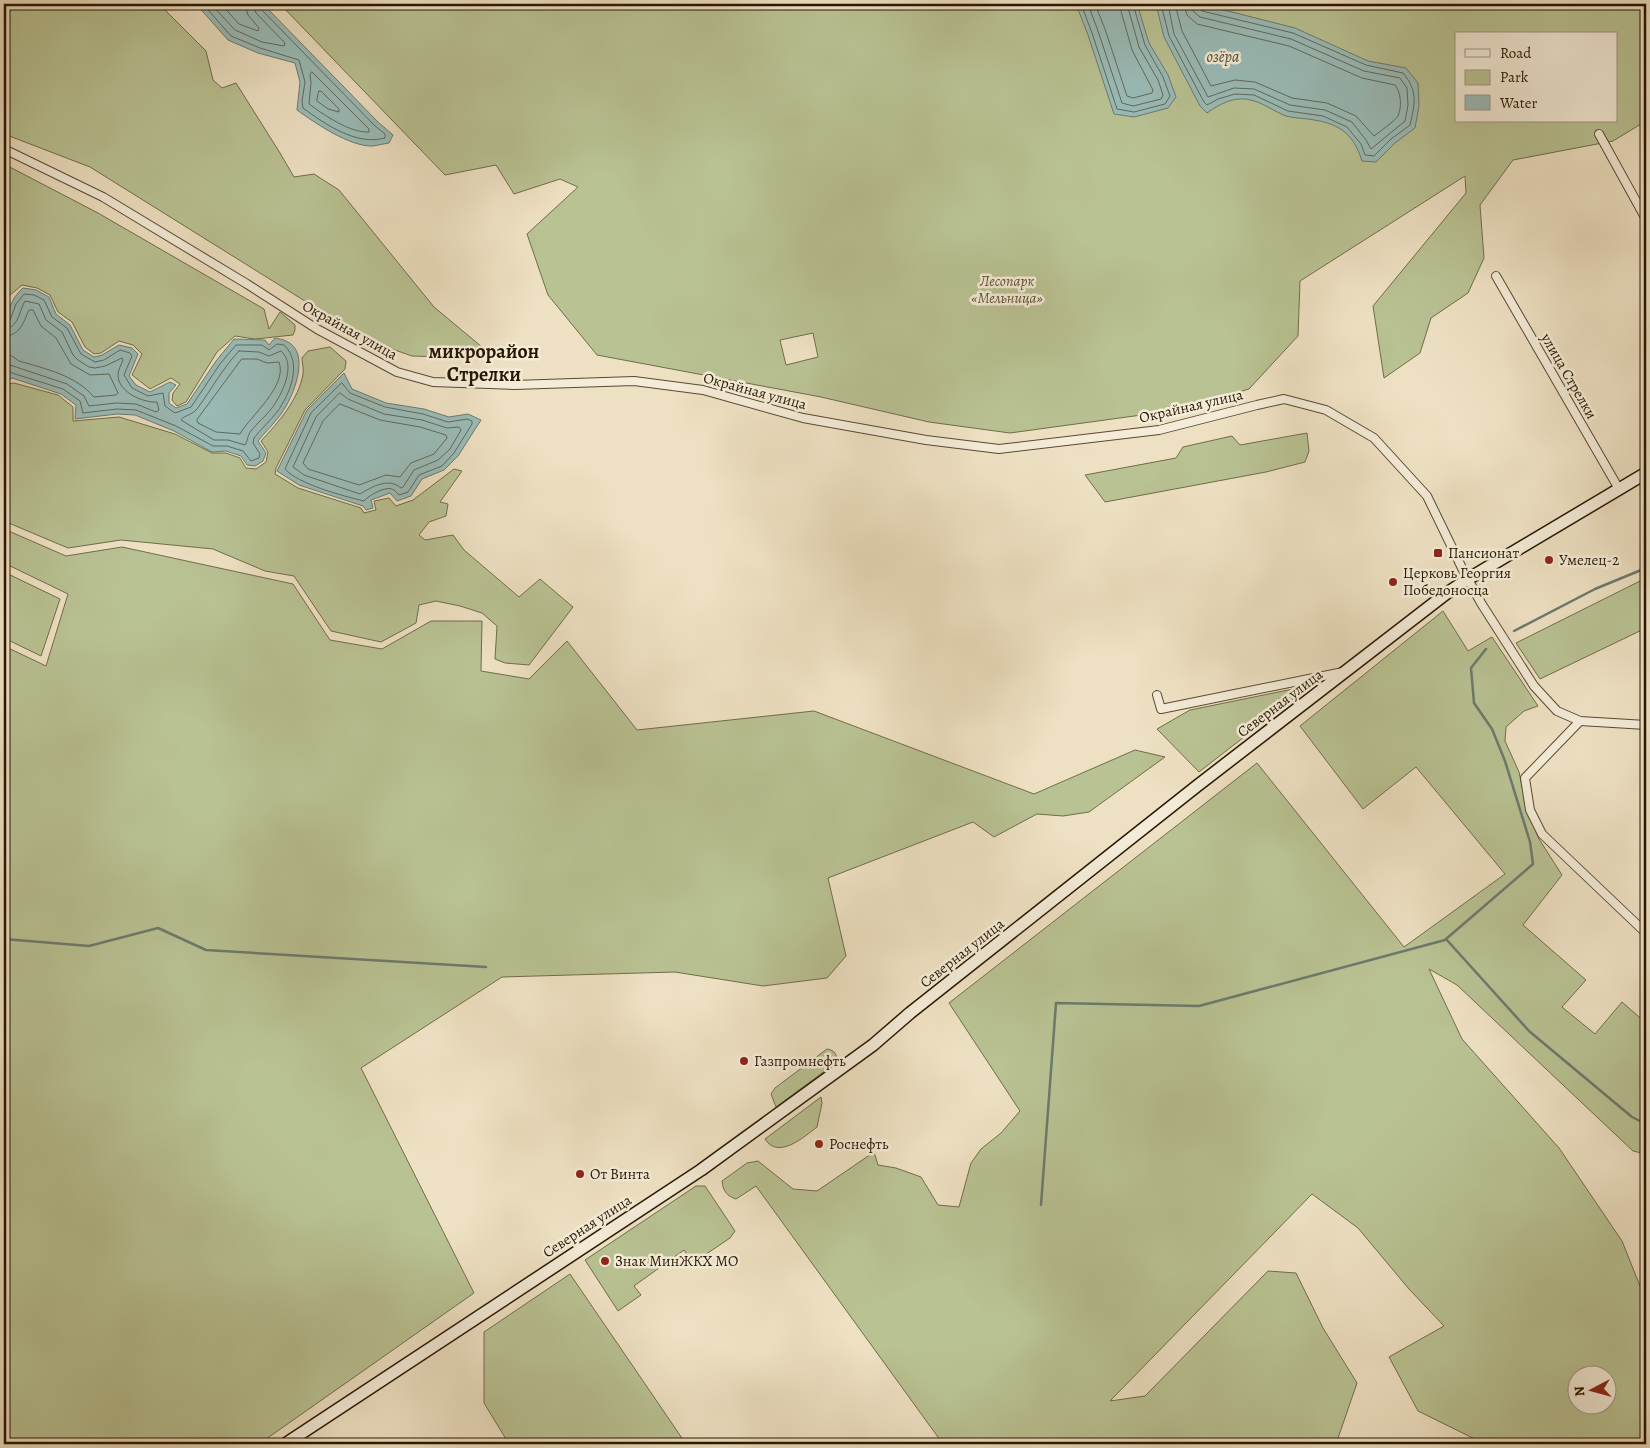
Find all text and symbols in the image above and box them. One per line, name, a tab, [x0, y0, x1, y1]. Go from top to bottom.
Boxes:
legend	[1455, 32, 1618, 122]
text: Road	[1500, 43, 1532, 63]
water label: озёра	[1207, 46, 1240, 68]
text: Park	[1500, 67, 1529, 87]
text: Water	[1499, 93, 1537, 113]
park label: Лесопарк «Мельница»	[971, 271, 1043, 308]
street label: Окрайная улица	[299, 296, 401, 364]
street label: улица Стрелки	[1536, 329, 1602, 423]
district label: микрорайон Стрелки	[429, 338, 540, 388]
street label: Окрайная улица	[701, 368, 809, 414]
street label: Окрайная улица	[1137, 384, 1245, 428]
place label: Пансионат	[1448, 543, 1520, 563]
marker: Пансионат	[1432, 547, 1444, 559]
place label: Умелец-2	[1559, 550, 1619, 570]
marker: Умелец-2	[1543, 554, 1555, 566]
place label: Церковь Георгия Победоносца	[1403, 563, 1511, 600]
marker: Церковь Георгия Победоносца	[1387, 576, 1399, 588]
street label: Северная улица	[1233, 664, 1327, 742]
street label: Северная улица	[916, 914, 1008, 992]
place label: Газпромнефть	[754, 1051, 846, 1071]
marker: Газпромнефть	[738, 1055, 750, 1067]
place label: Роснефть	[829, 1134, 889, 1154]
marker: Роснефть	[813, 1138, 825, 1150]
place label: От Винта	[590, 1164, 650, 1184]
marker: От Винта	[574, 1168, 586, 1180]
street label: Северная улица	[539, 1190, 635, 1262]
place label: Знак МинЖКХ МО	[615, 1251, 738, 1271]
marker: Знак МинЖКХ МО	[599, 1255, 611, 1267]
north arrow	[1568, 1366, 1618, 1416]
text: N	[1570, 1385, 1590, 1397]

